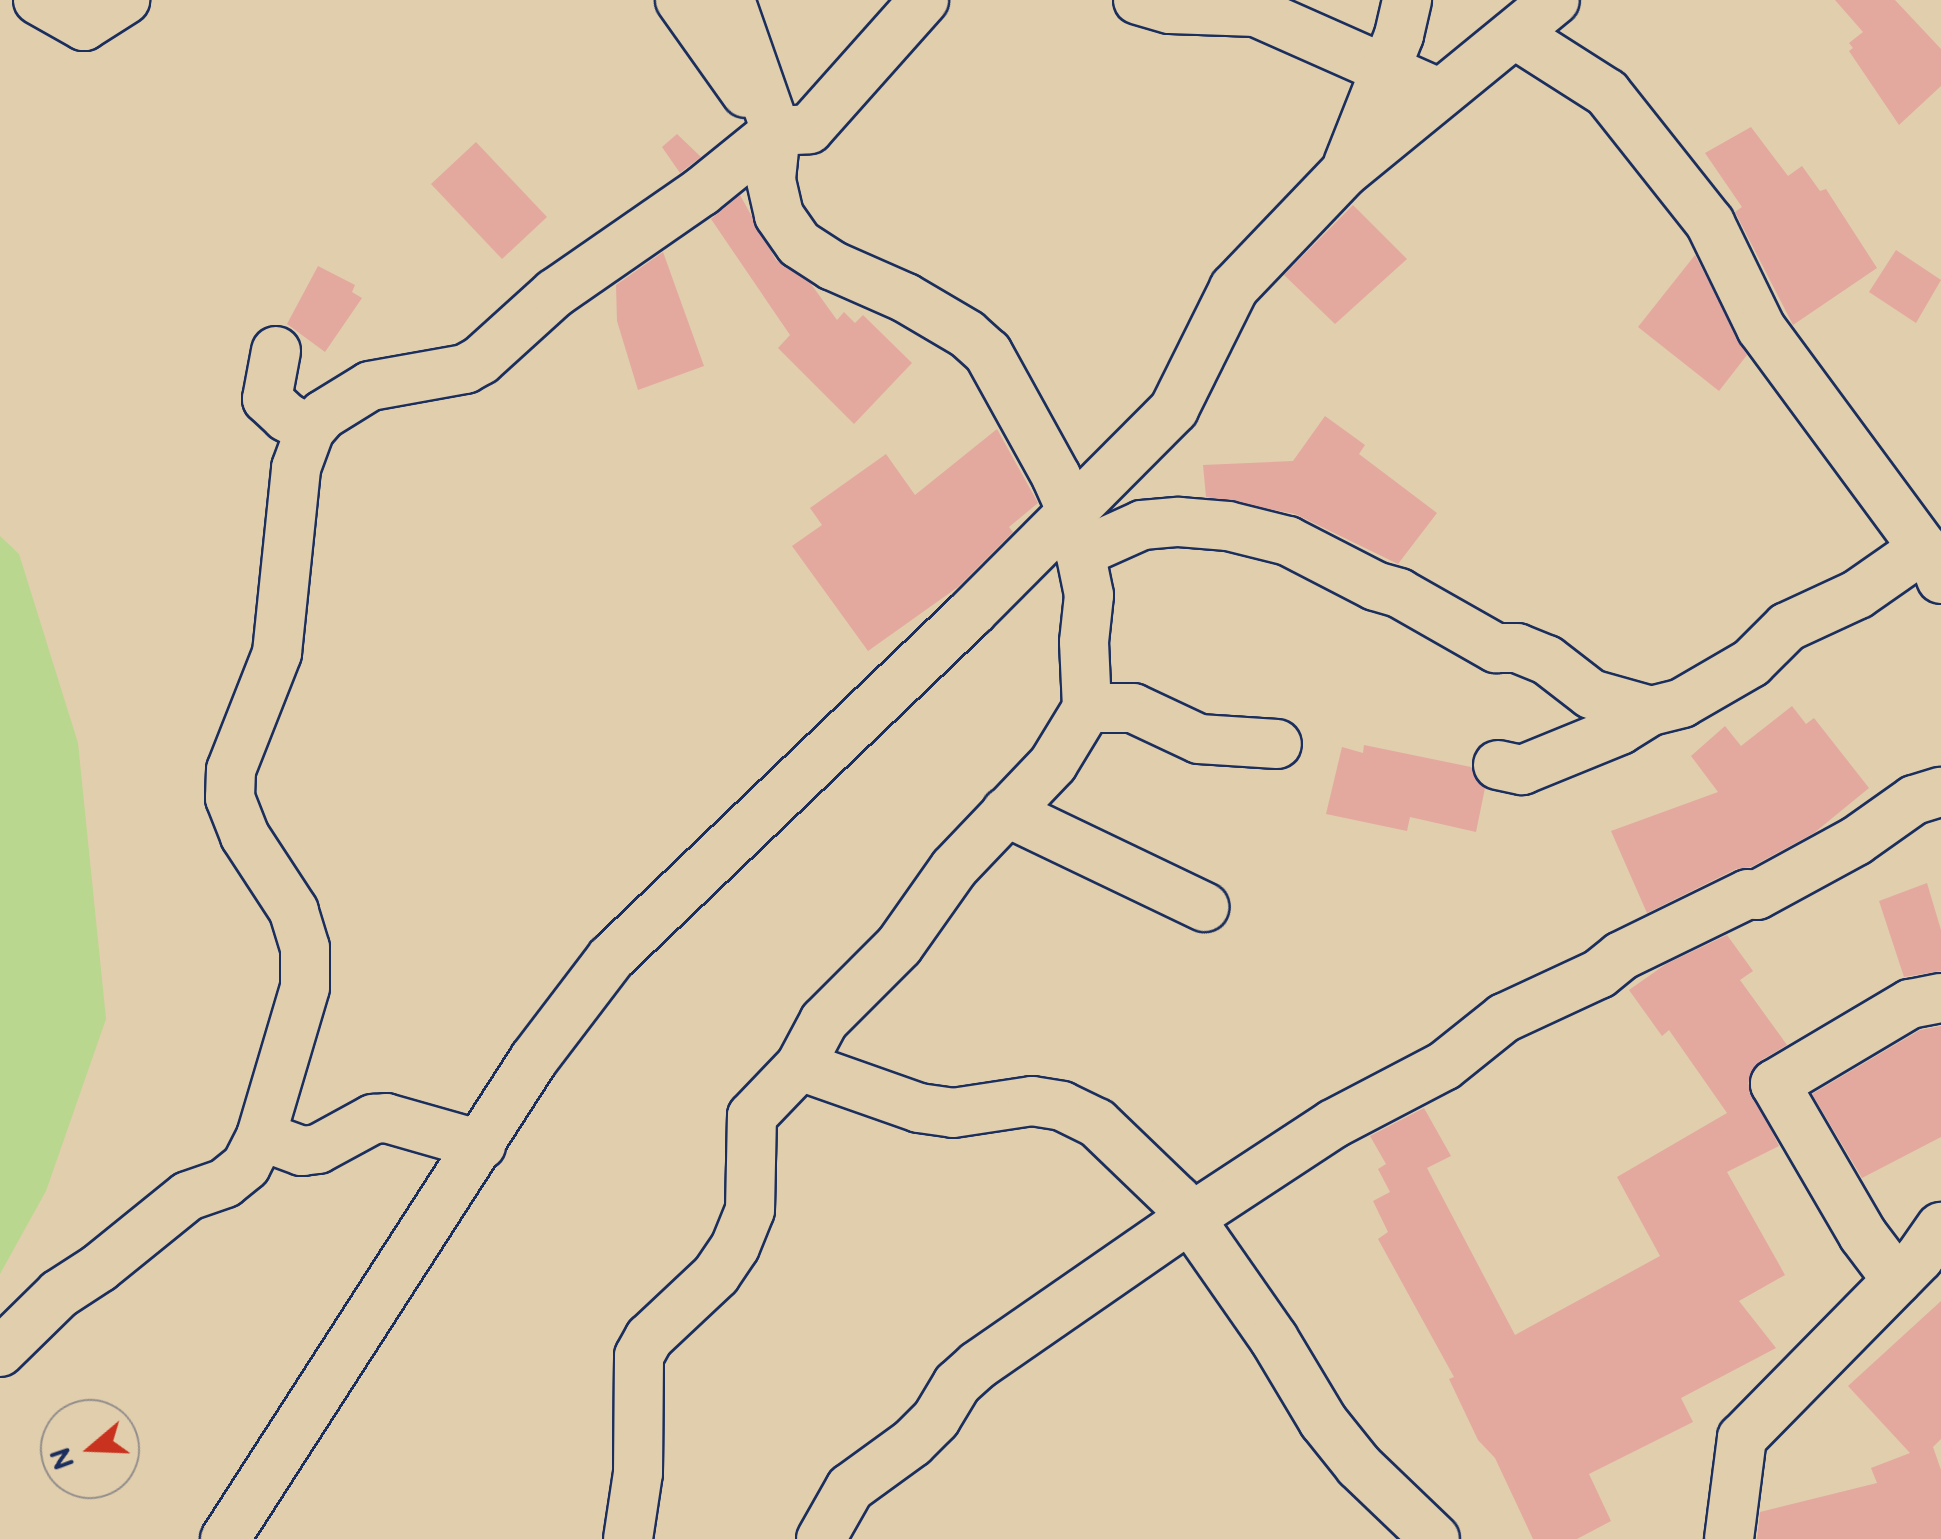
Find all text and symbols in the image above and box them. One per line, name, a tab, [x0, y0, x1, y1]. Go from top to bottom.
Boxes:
north arrow	[40, 1399, 140, 1499]
text: N	[44, 1443, 82, 1474]

